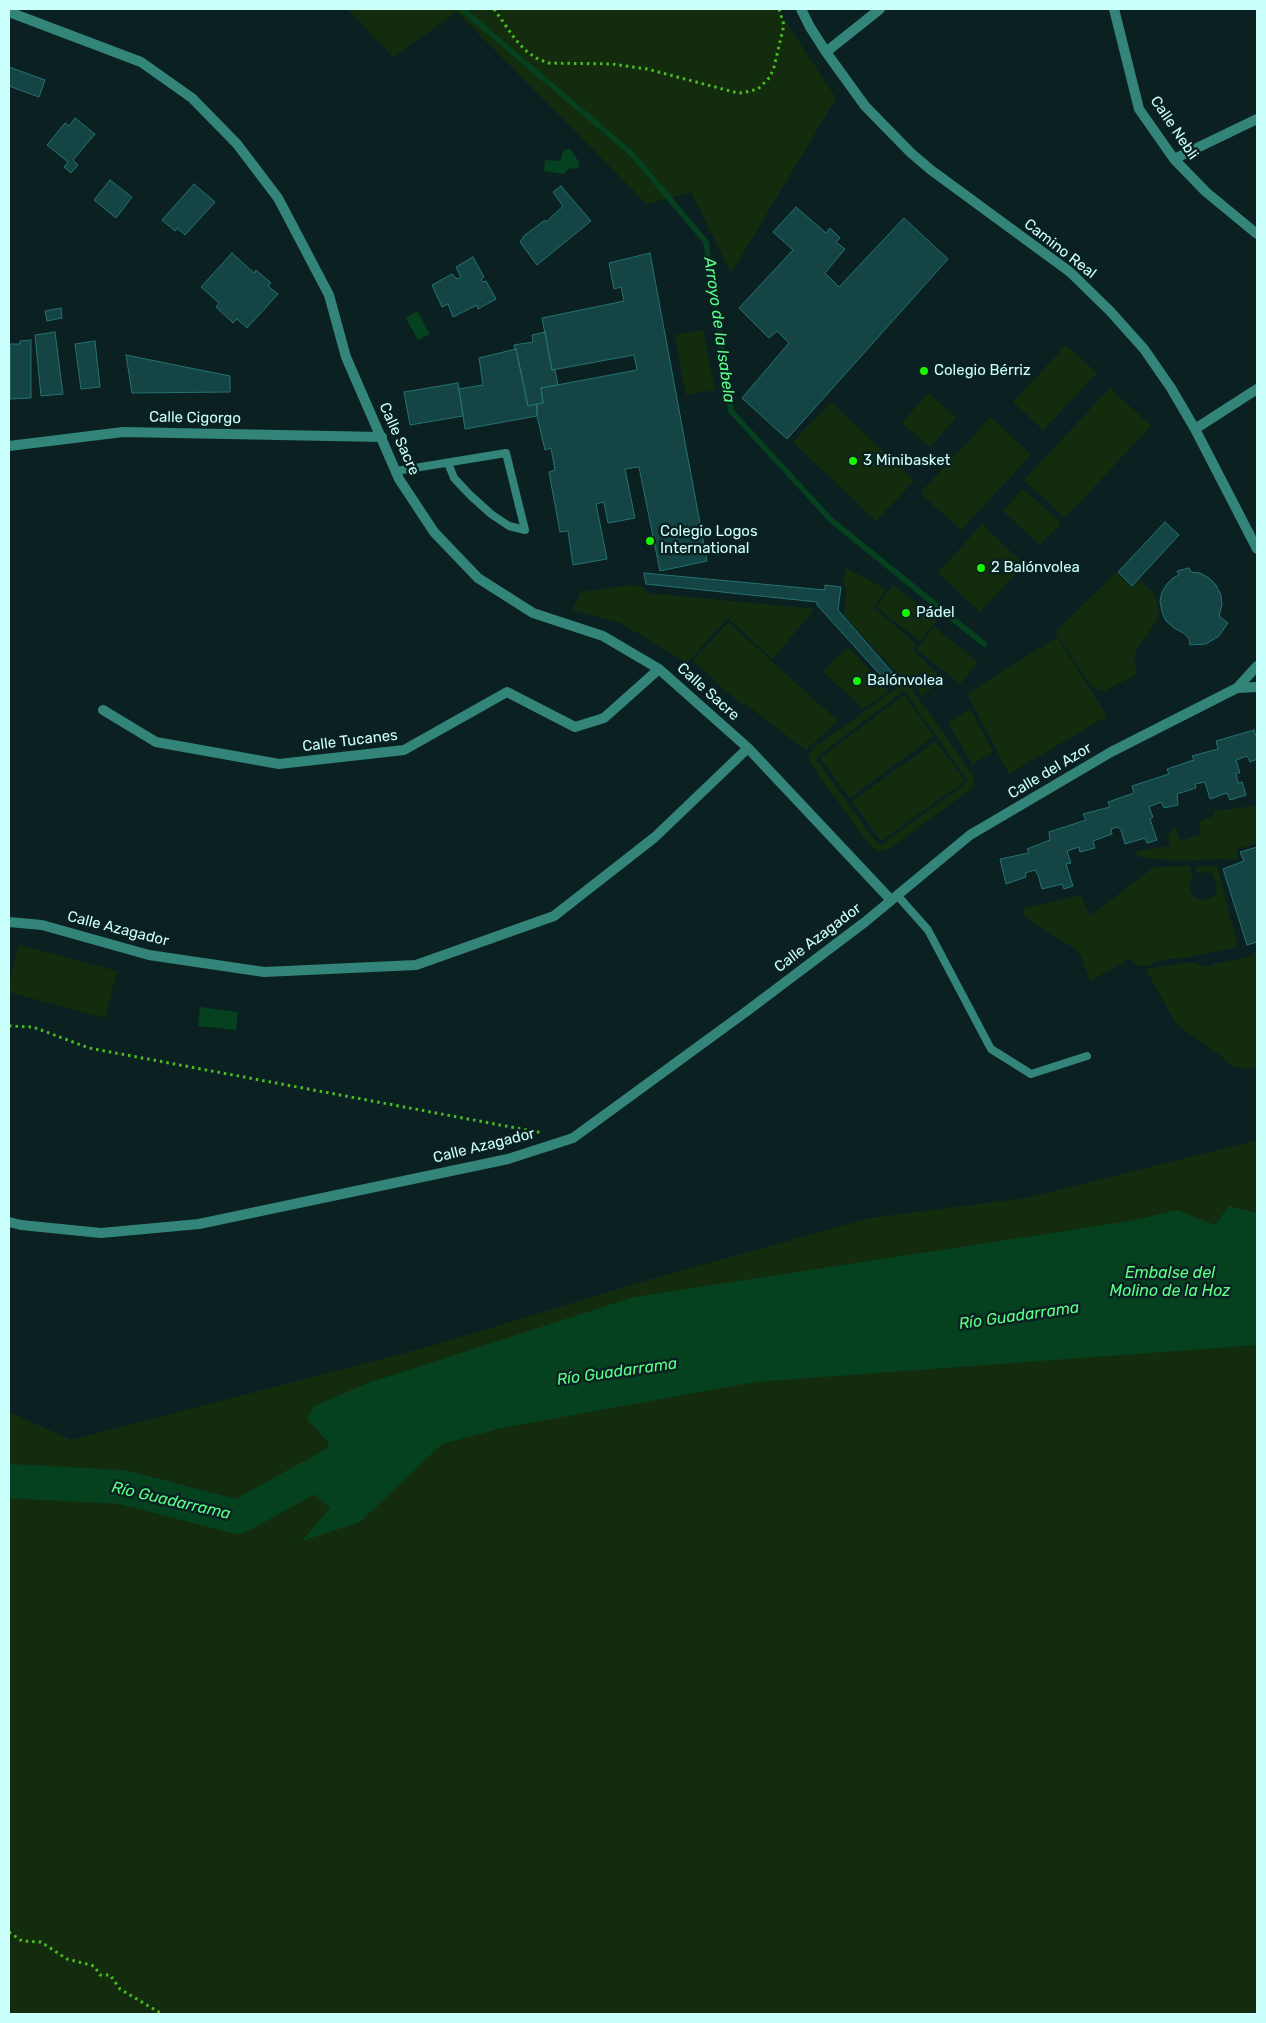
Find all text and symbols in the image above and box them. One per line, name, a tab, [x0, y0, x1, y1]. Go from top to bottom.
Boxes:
street label: Calle Nebli	[1146, 93, 1202, 163]
street label: Camino Real	[1020, 215, 1100, 283]
water label: Arroyo de la Isabela	[699, 256, 739, 404]
place label: Colegio Bérriz	[934, 362, 1031, 380]
marker: Colegio Bérriz	[918, 365, 930, 377]
street label: Calle Sacre	[375, 400, 423, 478]
street label: Calle Cigorgo	[149, 408, 241, 428]
place label: 3 Minibasket	[863, 452, 950, 470]
marker: 3 Minibasket	[847, 455, 859, 467]
place label: Colegio Logos International	[660, 523, 758, 558]
marker: Colegio Logos International	[644, 535, 656, 547]
place label: 2 Balónvolea	[991, 559, 1080, 577]
marker: 2 Balónvolea	[975, 562, 987, 574]
place label: Pádel	[916, 604, 955, 622]
marker: Pádel	[900, 607, 912, 619]
street label: Calle Sacre	[673, 659, 743, 725]
place label: Balónvolea	[867, 672, 943, 690]
marker: Balónvolea	[851, 675, 863, 687]
street label: Calle Tucanes	[301, 726, 399, 756]
street label: Calle del Azor	[1005, 739, 1095, 803]
street label: Calle Azagador	[771, 899, 865, 977]
street label: Calle Azagador	[65, 908, 171, 950]
street label: Calle Azagador	[431, 1125, 537, 1167]
water label: Embalse del Molino de la Hoz	[1110, 1263, 1230, 1301]
water label: Río Guadarrama	[957, 1298, 1081, 1334]
water label: Río Guadarrama	[555, 1354, 679, 1390]
water label: Río Guadarrama	[110, 1478, 232, 1524]

